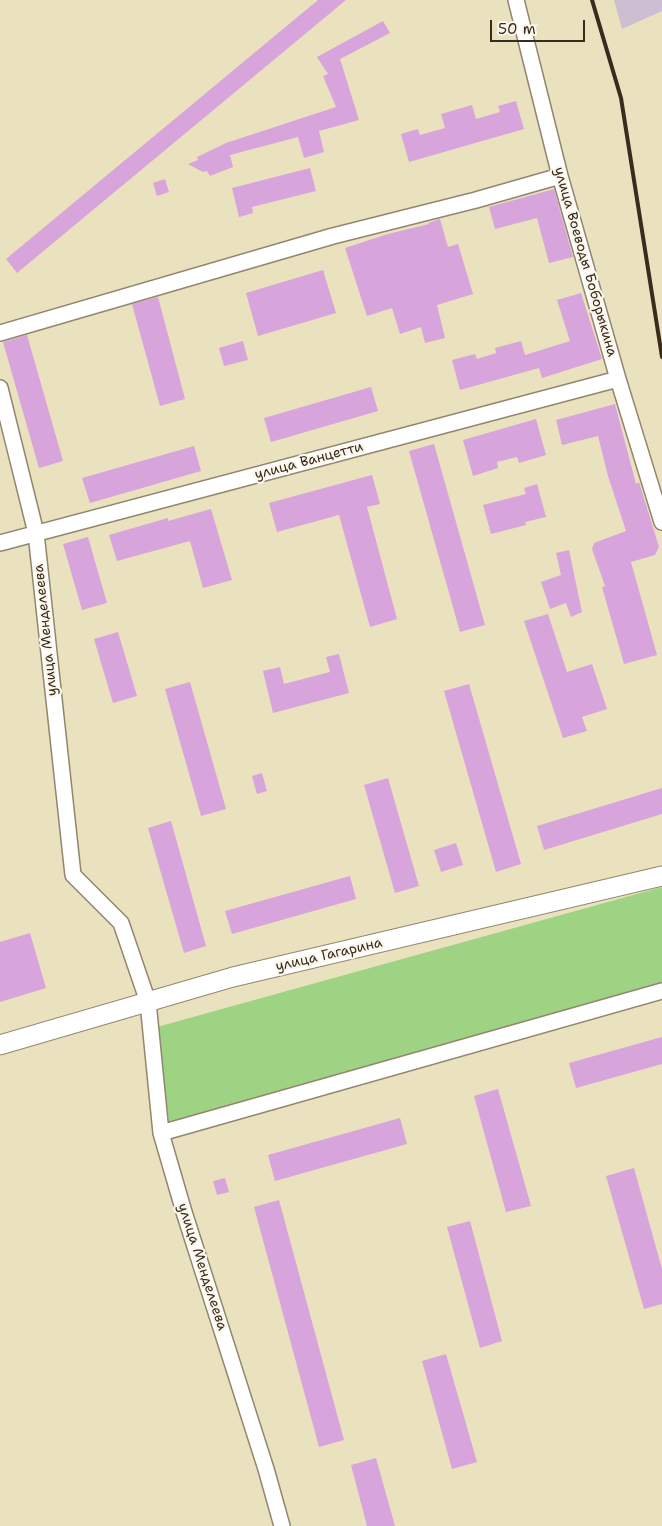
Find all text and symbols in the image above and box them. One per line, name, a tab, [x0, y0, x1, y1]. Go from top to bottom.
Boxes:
scale bar	[492, 10, 587, 42]
text: 50 m	[498, 19, 536, 39]
street label: улица Воеводы Боборыкина	[550, 165, 620, 359]
street label: улица Ванцетти	[253, 438, 365, 484]
street label: улица Менделеева	[31, 563, 61, 697]
street label: улица Гагарина	[274, 935, 384, 975]
street label: улица Менделеева	[174, 1201, 230, 1333]

